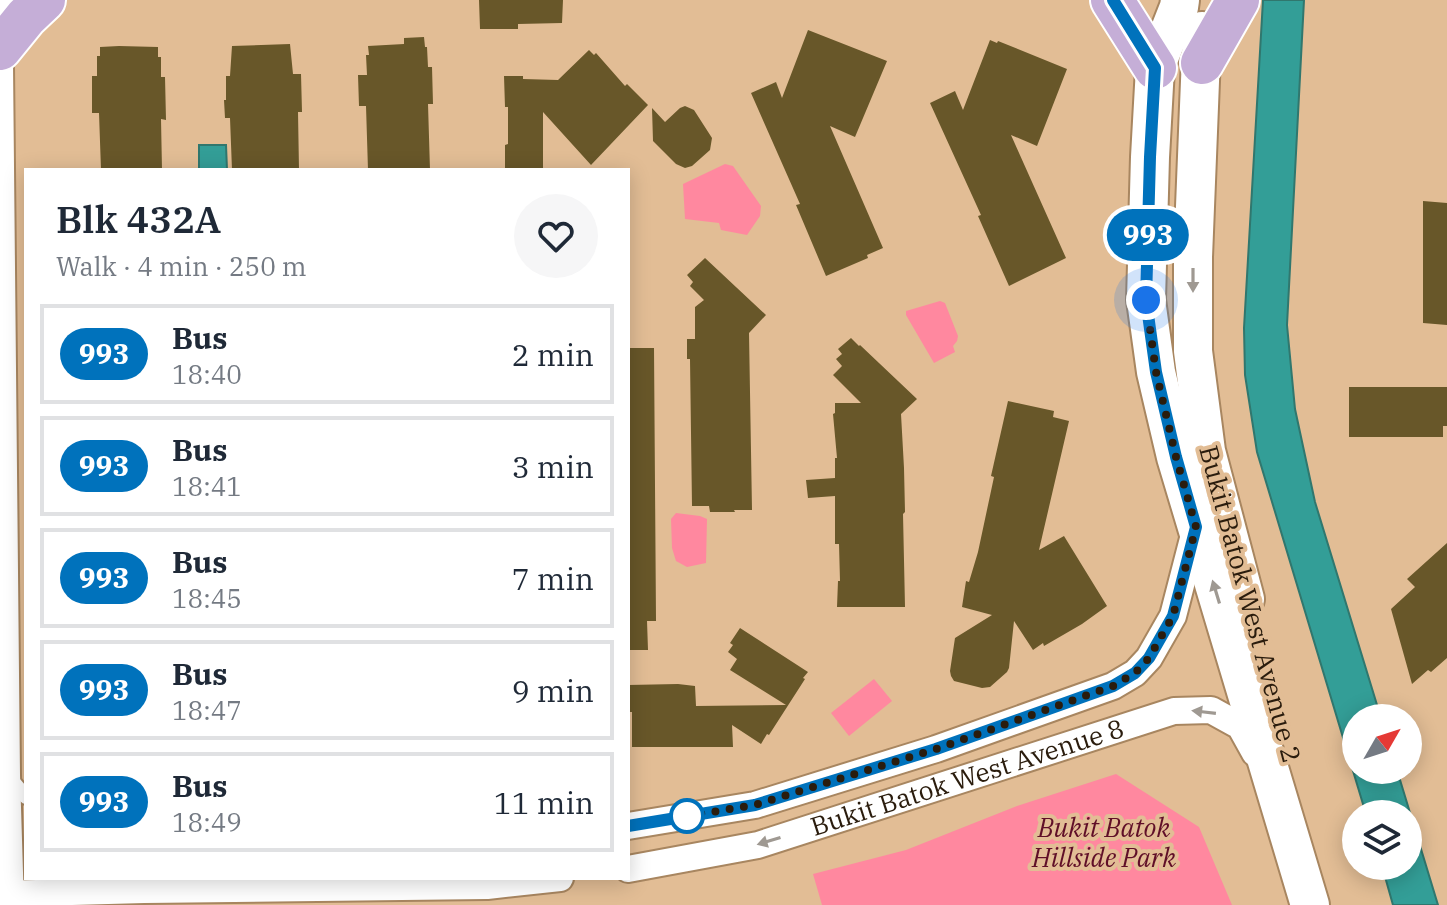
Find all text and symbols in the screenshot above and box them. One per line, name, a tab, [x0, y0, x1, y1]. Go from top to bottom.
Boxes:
text: Blk 432A	[56, 194, 221, 243]
button: heart	[514, 194, 598, 278]
line badge: 993	[1102, 209, 1194, 261]
text: 993	[1123, 216, 1173, 253]
text: Walk · 4 min · 250 m	[56, 249, 307, 283]
one-way arrow	[1187, 268, 1199, 293]
your location	[1126, 280, 1166, 320]
text: Bus	[172, 318, 227, 357]
text: 993	[79, 335, 129, 372]
text: 2 min	[512, 335, 594, 374]
text: 18:40	[172, 357, 242, 391]
text: Bus	[172, 430, 227, 469]
street label: Bukit Batok West Avenue 2	[1192, 441, 1310, 766]
text: 993	[79, 447, 129, 484]
text: 3 min	[512, 447, 594, 486]
text: 18:41	[172, 469, 242, 503]
text: Bus	[172, 542, 227, 581]
text: 993	[79, 559, 129, 596]
text: 7 min	[512, 559, 594, 598]
one-way arrow	[1209, 579, 1222, 603]
text: 18:45	[172, 581, 242, 615]
text: Bus	[172, 654, 227, 693]
text: 993	[79, 671, 129, 708]
text: 9 min	[512, 671, 594, 710]
text: 18:47	[172, 693, 242, 727]
north arrow	[1342, 704, 1422, 784]
map controls	[1342, 704, 1422, 880]
one-way arrow	[1191, 706, 1216, 719]
street label: Bukit Batok West Avenue 8	[806, 710, 1128, 843]
text: Bus	[172, 766, 227, 805]
text: 993	[79, 783, 129, 820]
text: 11 min	[494, 783, 594, 822]
unlabelled marker	[670, 799, 704, 833]
button: layers	[1342, 800, 1422, 880]
text: 18:49	[172, 805, 242, 839]
park label: Bukit Batok Hillside Park	[1031, 810, 1176, 874]
one-way arrow	[756, 836, 780, 848]

